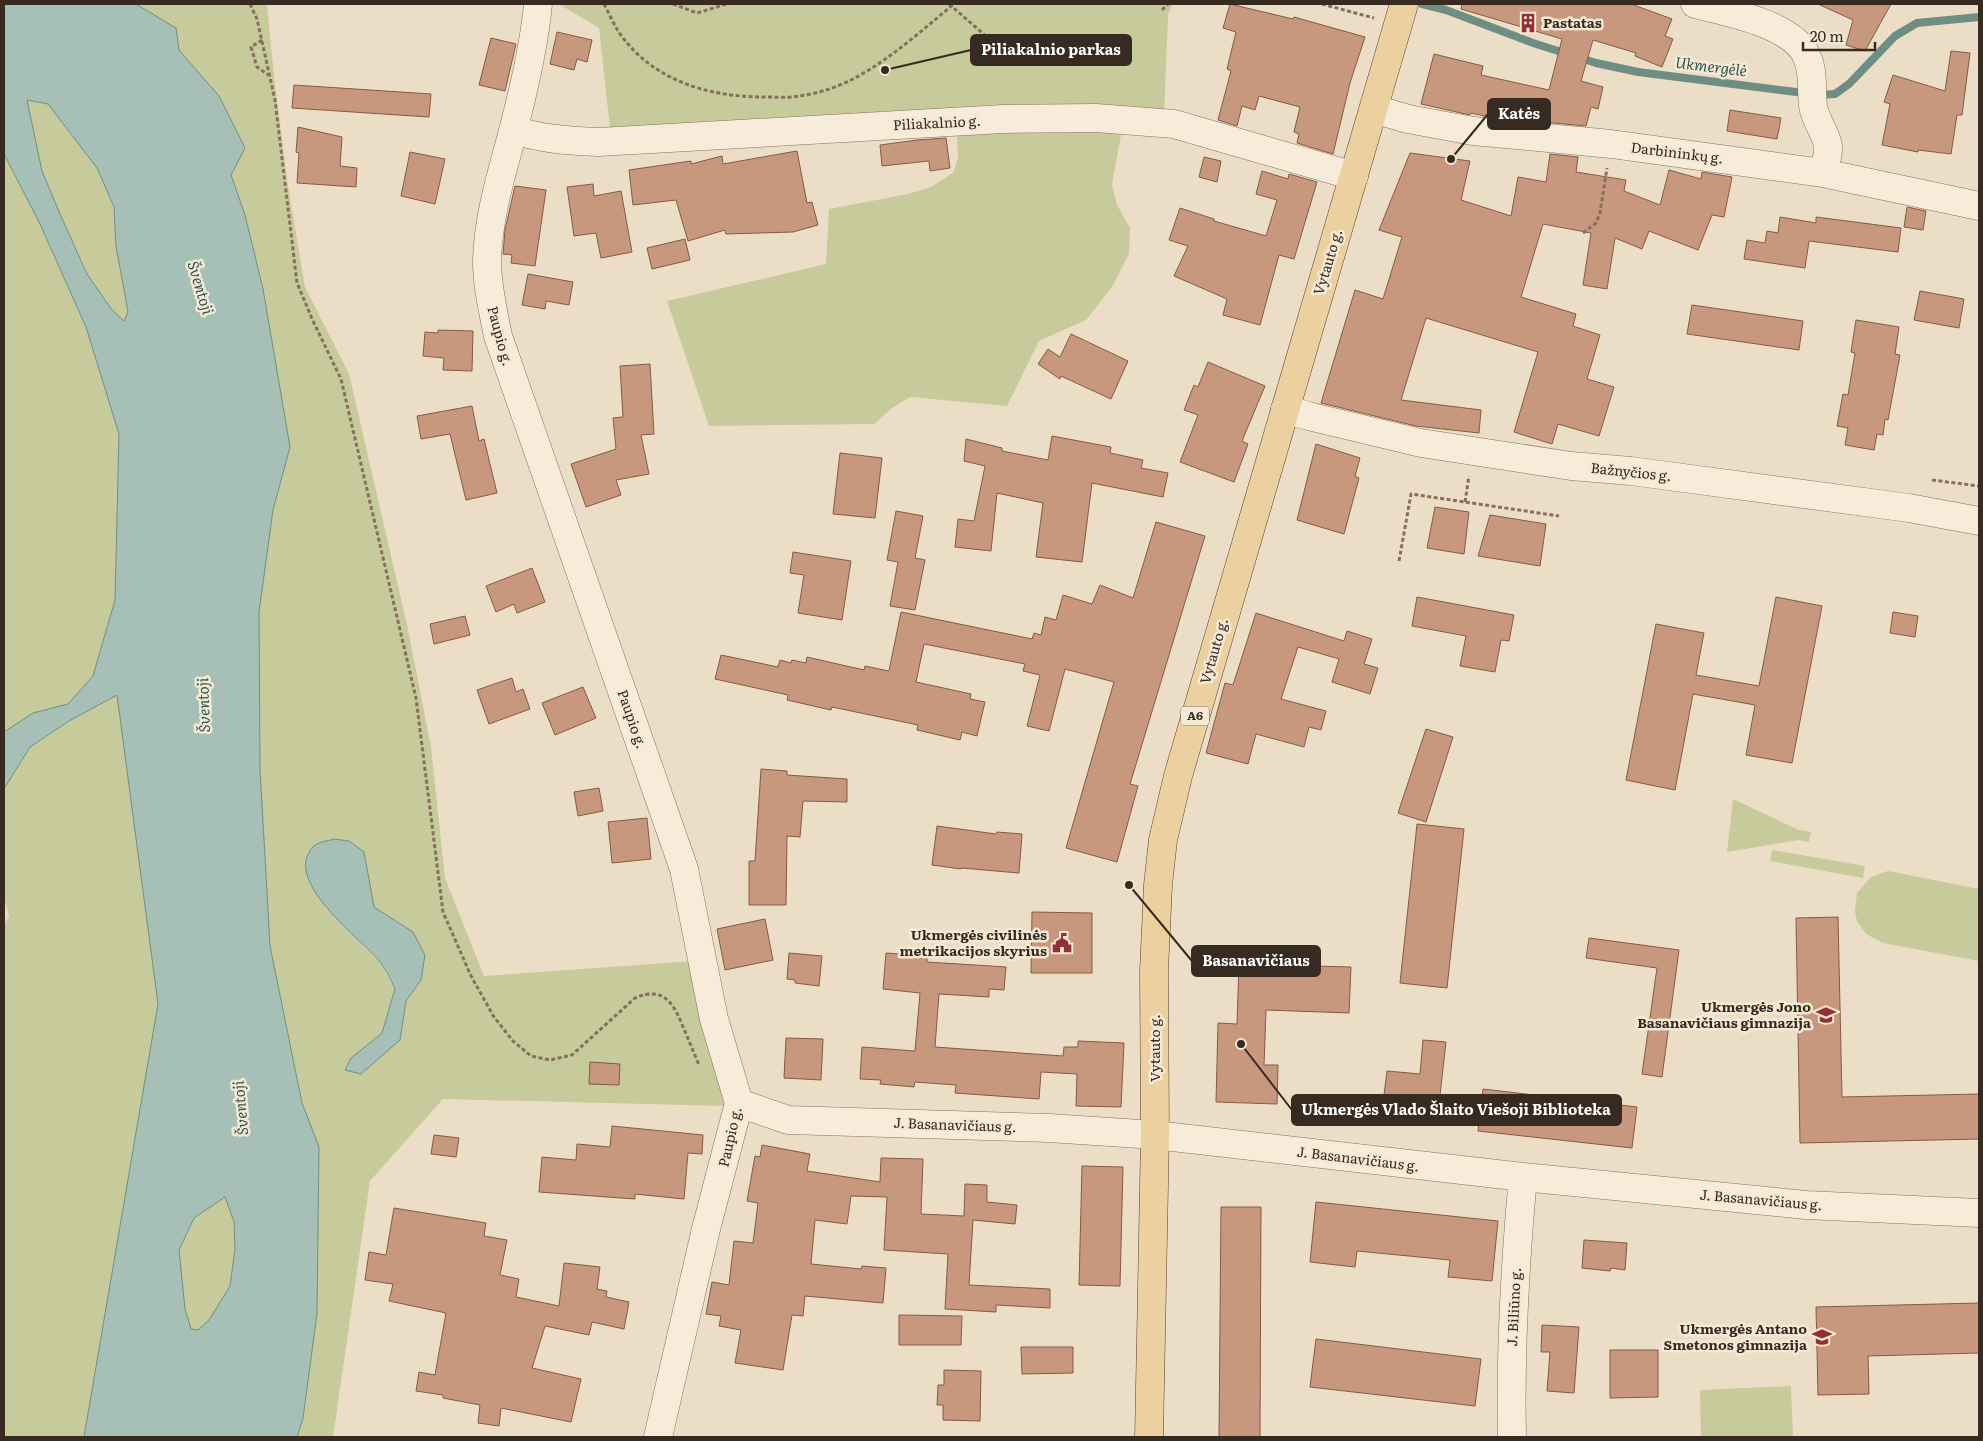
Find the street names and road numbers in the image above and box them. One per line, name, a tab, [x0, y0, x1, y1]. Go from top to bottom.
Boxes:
street label: Piliakalnio g.	[892, 110, 981, 134]
street label: Darbininkų g.	[1630, 136, 1725, 168]
street label: Vytauto g.	[1308, 226, 1347, 297]
street label: Paupio g.	[483, 304, 519, 368]
street label: Bažnyčios g.	[1590, 457, 1672, 485]
street label: Vytauto g.	[1194, 615, 1232, 686]
street label: Paupio g.	[614, 686, 652, 751]
road number: A6	[1181, 706, 1209, 726]
street label: Vytauto g.	[1144, 1014, 1164, 1082]
street label: Paupio g.	[712, 1105, 746, 1169]
street label: J. Basanavičiaus g.	[893, 1112, 1017, 1136]
street label: J. Basanavičiaus g.	[1296, 1141, 1421, 1175]
street label: J. Basanavičiaus g.	[1699, 1184, 1823, 1214]
street label: J. Biliūno g.	[1501, 1267, 1525, 1347]

